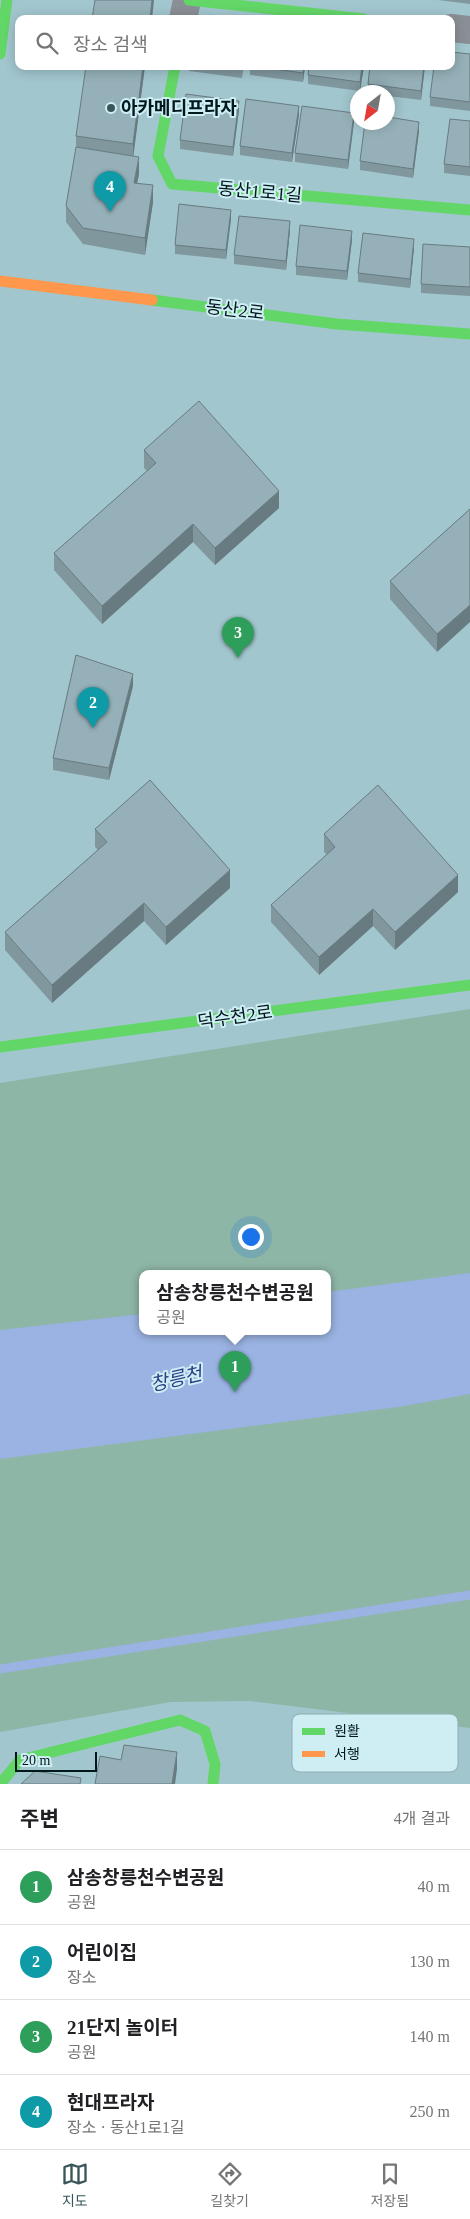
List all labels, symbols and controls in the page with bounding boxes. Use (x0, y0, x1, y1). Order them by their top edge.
search box (15, 15, 455, 70)
icon: search (33, 29, 61, 57)
text: 장소 검색 (73, 34, 148, 55)
north arrow (350, 85, 395, 130)
place label: 아카메디프라자 (121, 98, 237, 118)
marker: 아카메디프라자 (105, 102, 117, 114)
pin: 4 (94, 171, 126, 212)
street label: 동산1로1길 (217, 178, 303, 206)
street label: 동산2로 (205, 296, 265, 324)
pin: 3 (222, 617, 254, 658)
pin: 2 (77, 687, 109, 728)
street label: 덕수천2로 (196, 1002, 274, 1032)
your location (238, 1224, 264, 1250)
popup (139, 1270, 331, 1335)
text: 삼송창릉천수변공원 (156, 1282, 314, 1303)
text: 공원 (156, 1309, 186, 1326)
pin: 1 (219, 1351, 251, 1392)
water label: 창릉천 (148, 1363, 205, 1395)
legend (292, 1714, 458, 1772)
text: 원활 (334, 1724, 360, 1739)
text: 서행 (334, 1747, 360, 1762)
scale bar (15, 1749, 98, 1772)
text: 20 m (22, 1753, 50, 1768)
text: 주변 (20, 1807, 59, 1831)
text: 4개 결과 (394, 1810, 450, 1827)
text: 삼송창릉천수변공원 (67, 1867, 224, 1888)
text: 1 (32, 1878, 40, 1895)
text: 40 m (418, 1878, 450, 1895)
text: 공원 (67, 1894, 96, 1911)
text: 어린이집 (67, 1942, 137, 1963)
text: 2 (32, 1953, 40, 1970)
text: 130 m (410, 1953, 450, 1970)
text: 장소 (67, 1969, 96, 1986)
text: 21단지 놀이터 (67, 2017, 178, 2038)
text: 3 (32, 2028, 40, 2045)
text: 140 m (410, 2028, 450, 2045)
text: 공원 (67, 2044, 96, 2061)
text: 현대프라자 (67, 2092, 154, 2113)
text: 4 (32, 2103, 40, 2120)
text: 250 m (410, 2103, 450, 2120)
text: 장소 · 동산1로1길 (67, 2119, 185, 2136)
tab: 지도 (61, 2160, 89, 2210)
tab: 길찾기 (210, 2160, 249, 2210)
tab: 저장됨 (371, 2160, 409, 2210)

